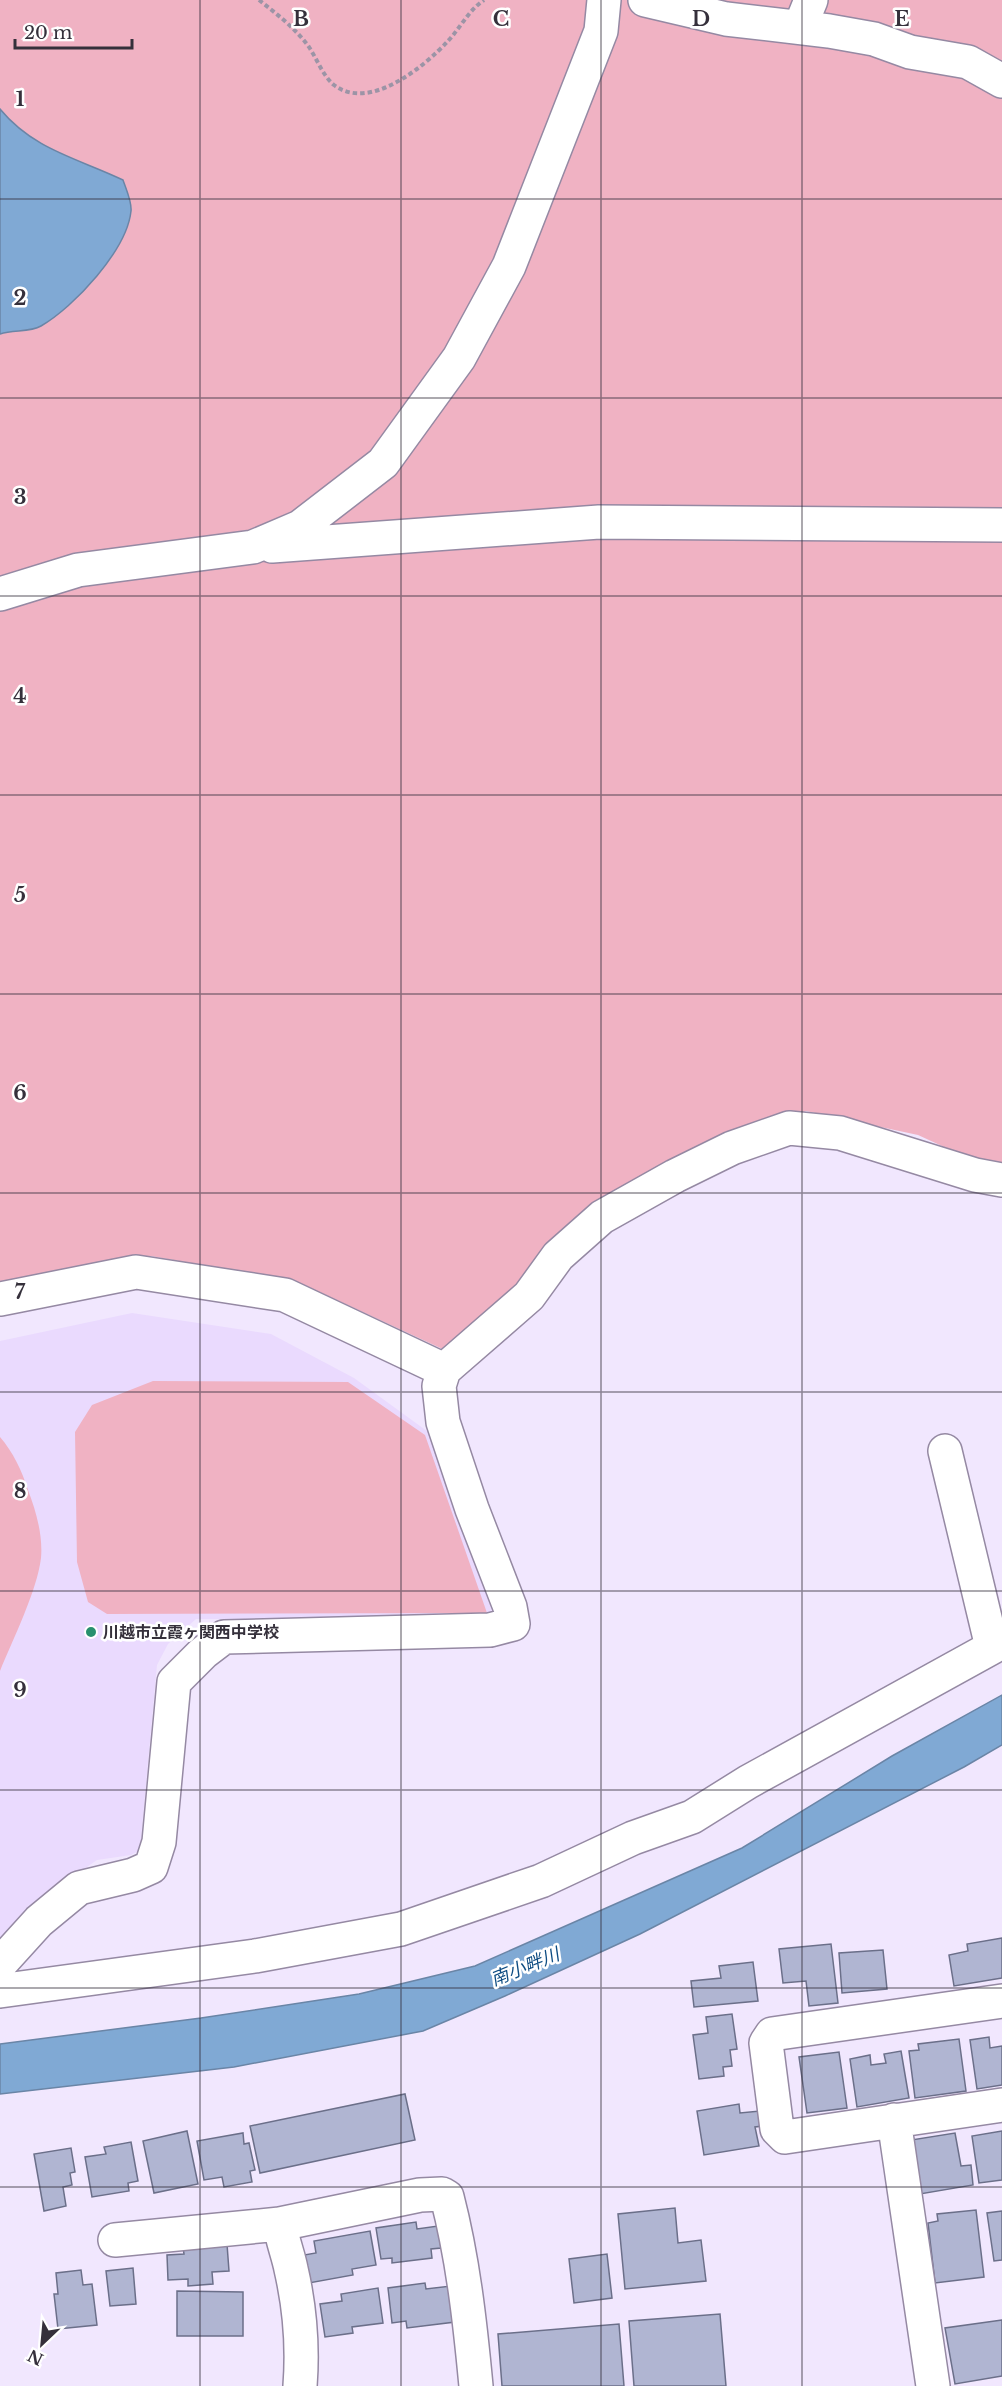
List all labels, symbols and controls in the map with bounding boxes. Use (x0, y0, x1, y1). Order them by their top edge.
text: B (293, 7, 309, 31)
text: C (493, 7, 509, 31)
text: D (692, 7, 710, 31)
text: E (894, 7, 910, 31)
scale bar (15, 12, 132, 50)
text: 20 m (24, 22, 72, 44)
text: 1 (16, 87, 25, 111)
text: 2 (13, 286, 27, 310)
text: 3 (14, 485, 26, 509)
text: 4 (13, 684, 27, 708)
text: 5 (14, 883, 26, 907)
text: 6 (13, 1081, 27, 1105)
text: 7 (15, 1280, 26, 1304)
text: 8 (14, 1479, 26, 1503)
place label: 川越市立霞ヶ関西中学校 (103, 1622, 279, 1642)
marker: 川越市立霞ヶ関西中学校 (84, 1625, 98, 1639)
text: 9 (13, 1678, 27, 1702)
water label: 南小畔川 (488, 1943, 564, 1991)
north arrow (12, 2314, 72, 2374)
text: N (24, 2345, 47, 2370)

